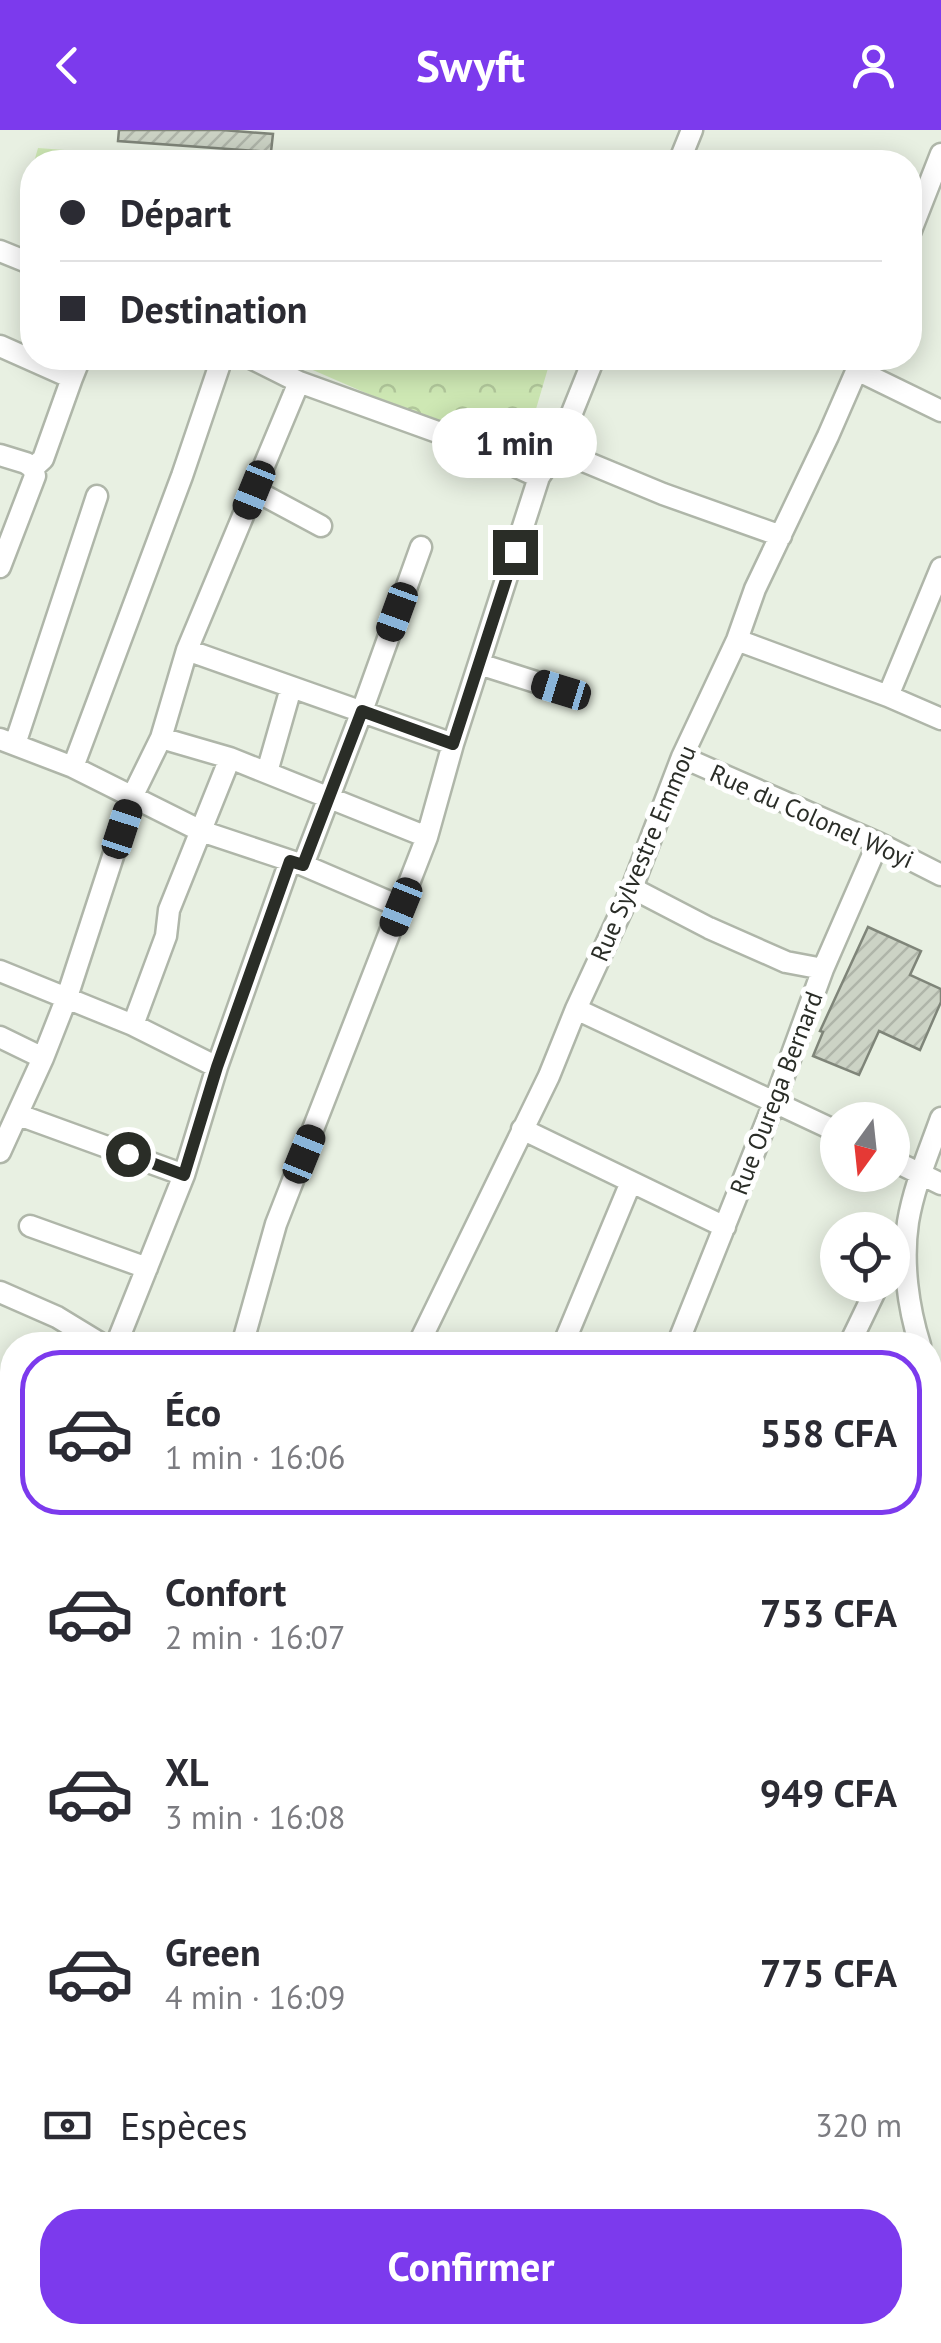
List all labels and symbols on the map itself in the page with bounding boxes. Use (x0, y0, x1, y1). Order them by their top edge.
callout: 1 min (432, 407, 598, 477)
car (229, 457, 279, 523)
route end (493, 530, 538, 575)
car (373, 579, 421, 645)
car (528, 667, 594, 713)
street label: Rue Sylvestre Emmou (583, 740, 703, 966)
street label: Rue du Colonel Woyi (705, 757, 919, 875)
car (98, 796, 146, 862)
car (376, 874, 426, 940)
street label: Rue Ourega Bernard (722, 987, 830, 1199)
north arrow (820, 1102, 910, 1192)
car (279, 1121, 329, 1187)
route start (106, 1132, 151, 1177)

